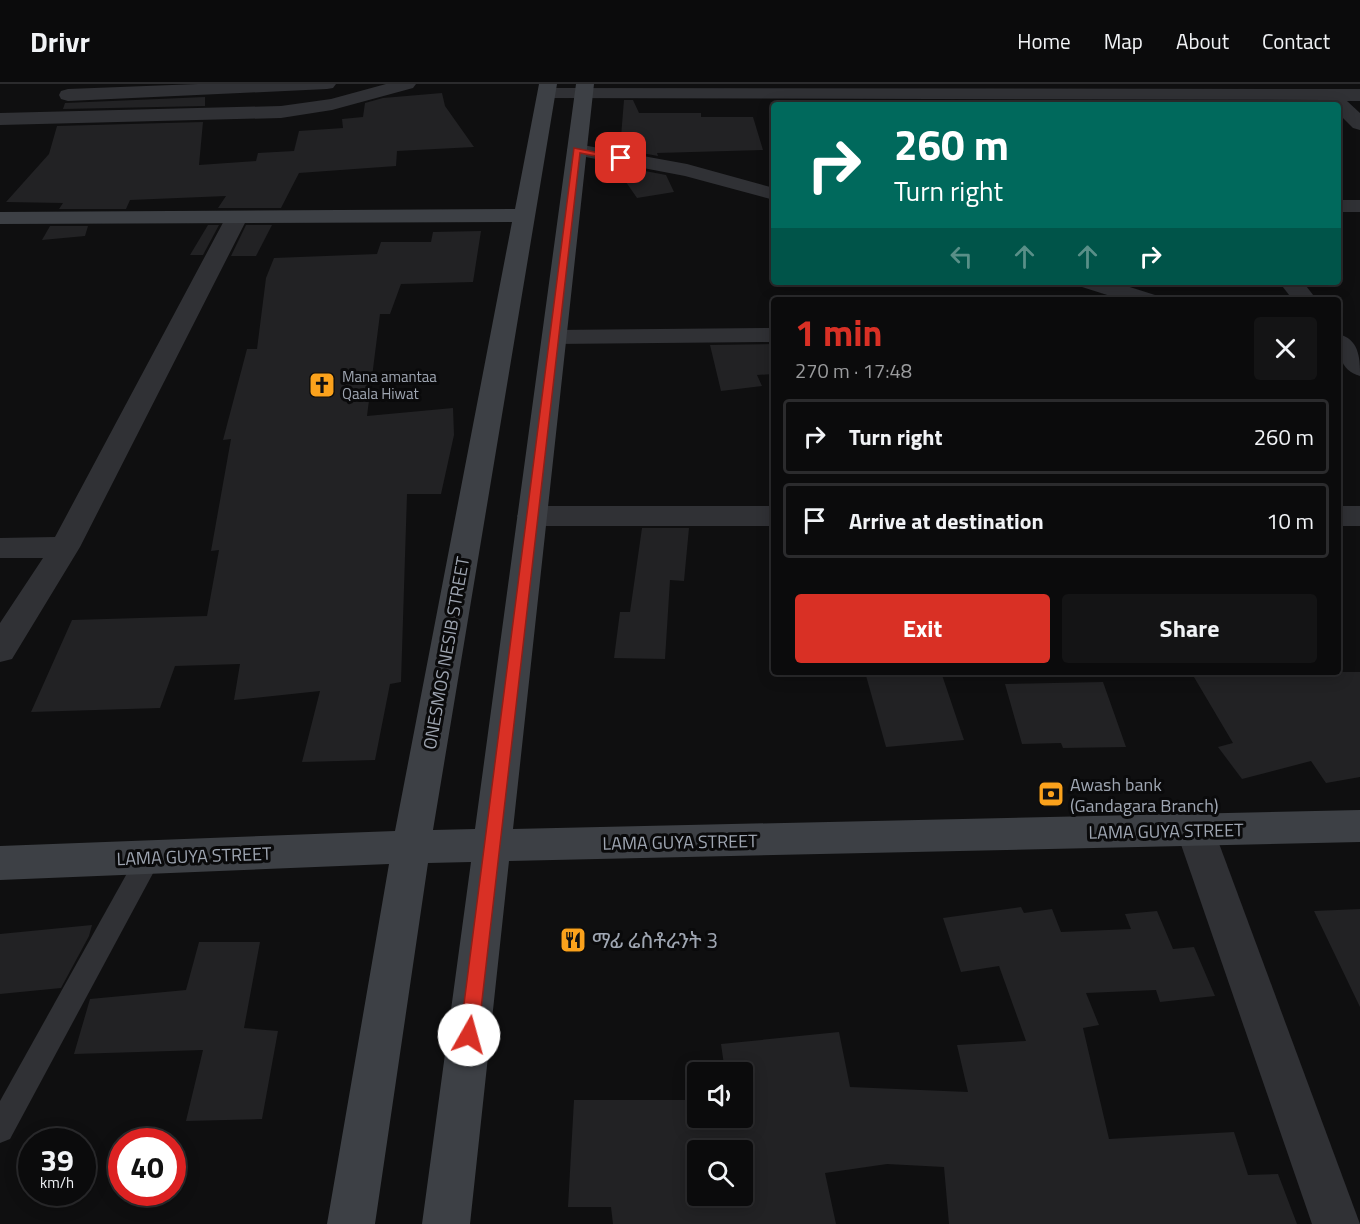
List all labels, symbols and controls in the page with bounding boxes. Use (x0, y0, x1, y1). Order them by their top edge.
text: Drivr (30, 20, 90, 63)
text: Home (1017, 25, 1071, 57)
text: Map (1104, 25, 1143, 57)
text: About (1176, 25, 1229, 57)
text: Contact (1262, 25, 1330, 57)
text: 260 m (894, 112, 1009, 176)
icon: right (795, 126, 873, 204)
pin (595, 132, 646, 183)
icon: arrive (604, 141, 637, 174)
text: Turn right (894, 170, 1003, 211)
icon: left (945, 240, 978, 273)
icon: ahead (1008, 240, 1041, 273)
icon: ahead (1071, 240, 1104, 273)
icon: right (1134, 240, 1167, 273)
text: 1 min (795, 305, 882, 360)
button: close (1254, 317, 1317, 380)
text: 270 m · 17:48 (795, 355, 912, 386)
place label: Mana amantaa Qaala Hiwat (342, 365, 437, 405)
church icon: Mana amantaa Qaala Hiwat (307, 370, 337, 400)
icon: right (798, 420, 831, 453)
text: Turn right (849, 420, 943, 454)
text: 260 m (1254, 420, 1314, 454)
icon: arrive (798, 504, 831, 537)
text: Arrive at destination (849, 504, 1044, 538)
text: 10 m (1266, 504, 1314, 538)
street label: ONESMOS NESIB STREET (416, 554, 476, 752)
button: Exit (795, 594, 1050, 663)
button: Share (1062, 594, 1317, 663)
place label: Awash bank (Gandagara Branch) (1070, 771, 1219, 819)
bank icon: Awash bank (Gandagara Branch) (1036, 779, 1066, 809)
street label: LAMA GUYA STREET (1088, 816, 1244, 846)
street label: LAMA GUYA STREET (602, 827, 758, 857)
street label: LAMA GUYA STREET (116, 840, 272, 872)
place label: ማፊ ሬስቶራንት 3 (592, 924, 718, 956)
restaurant icon: ማፊ ሬስቶራንት 3 (558, 925, 588, 955)
position arrow (437, 1003, 501, 1067)
map controls (687, 1062, 753, 1206)
button: sound (687, 1062, 753, 1128)
speed limit sign: 40 (108, 1128, 186, 1206)
text: 39 (40, 1137, 74, 1183)
button: search (687, 1140, 753, 1206)
text: km/h (40, 1171, 74, 1194)

